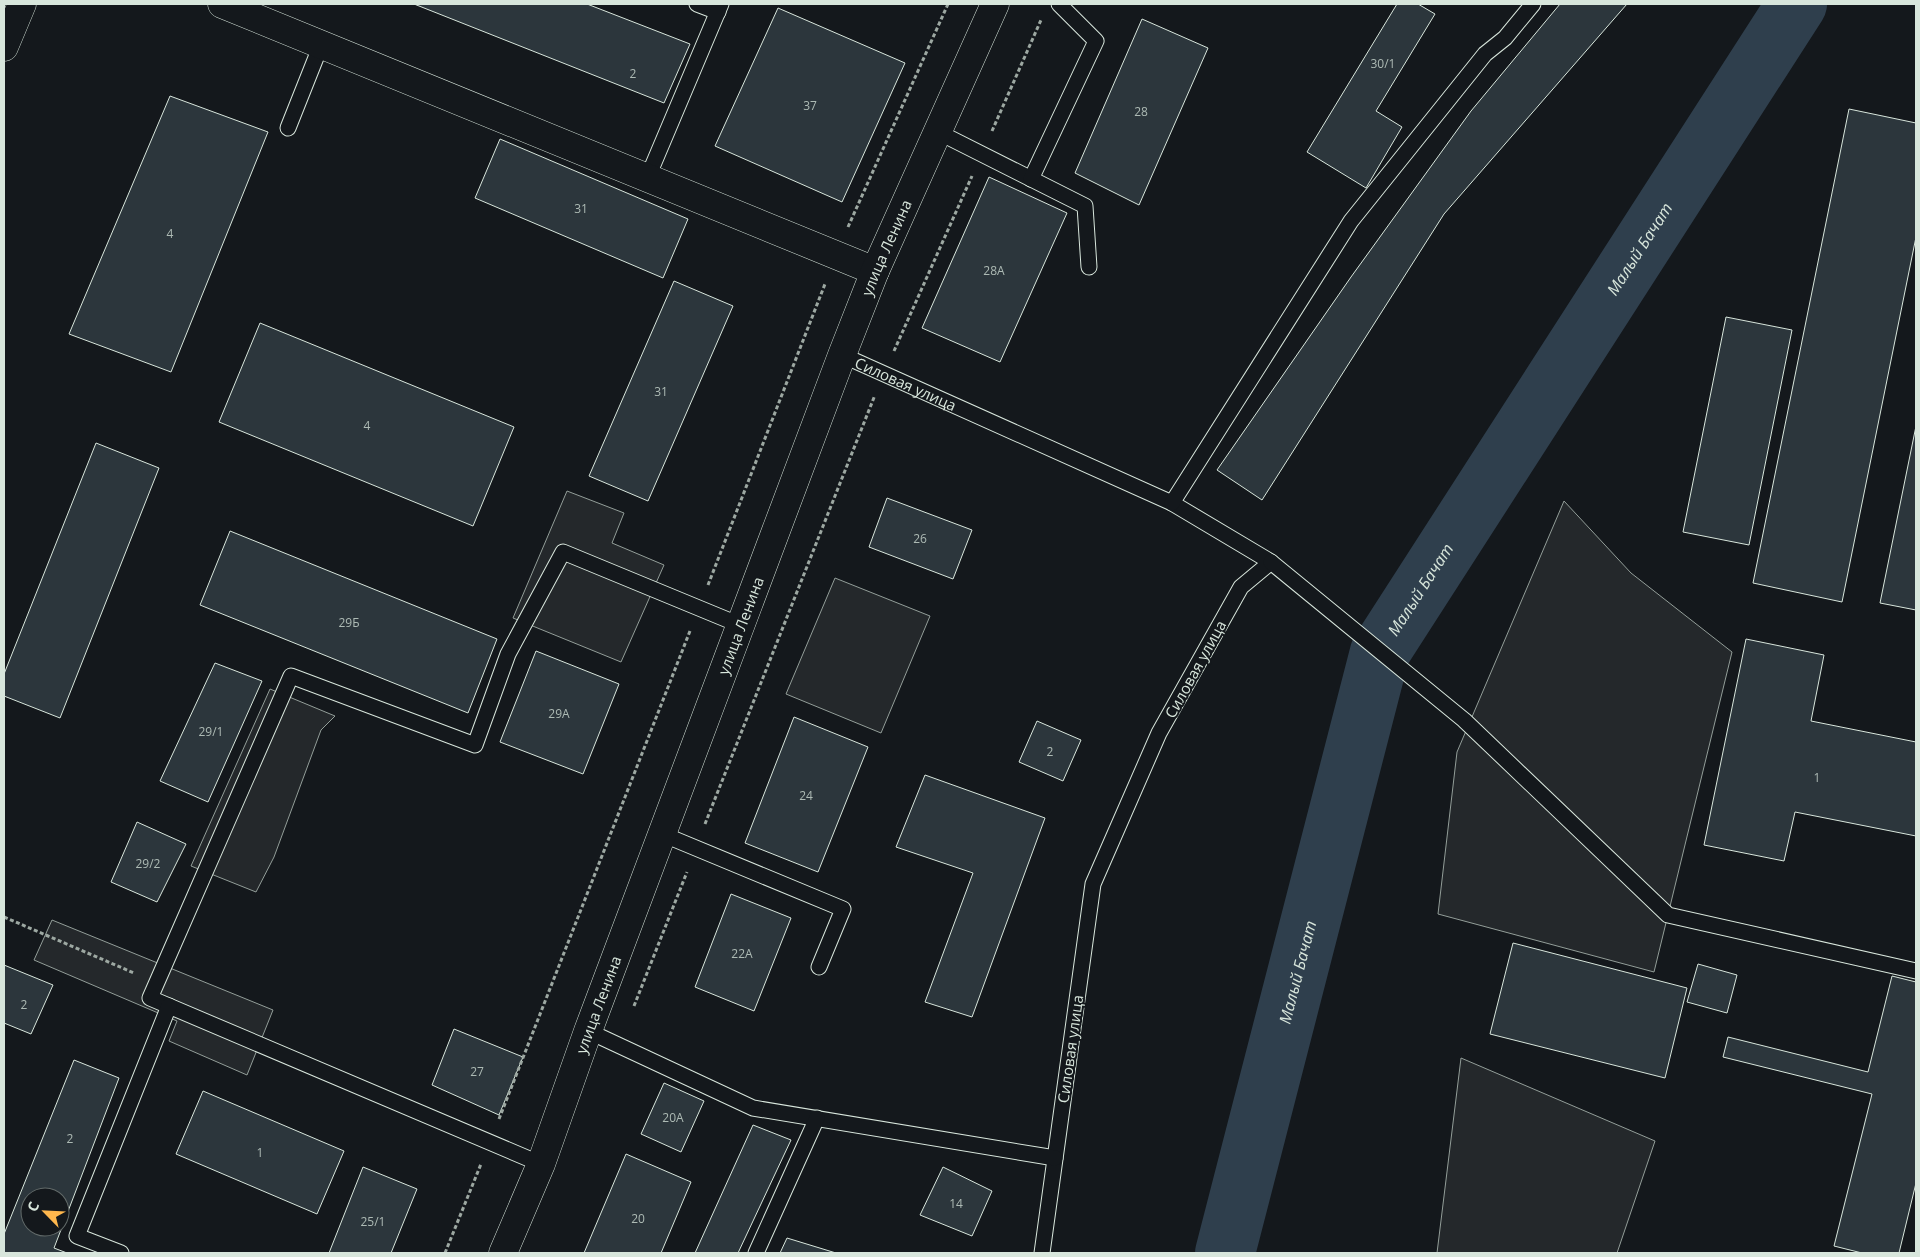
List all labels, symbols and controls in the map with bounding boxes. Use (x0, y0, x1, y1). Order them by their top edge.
house number: 30/1 (1371, 55, 1395, 72)
house number: 2 (630, 65, 637, 82)
house number: 37 (803, 97, 817, 114)
house number: 28 (1134, 103, 1148, 120)
street label: улица Ленина (856, 196, 916, 299)
water label: Малый Бачат (1601, 198, 1677, 299)
house number: 31 (574, 200, 588, 217)
house number: 4 (167, 225, 174, 242)
house number: 28А (983, 262, 1005, 279)
street label: Силовая улица (852, 352, 960, 415)
house number: 31 (654, 383, 668, 400)
house number: 4 (364, 417, 371, 434)
house number: 26 (913, 530, 927, 547)
water label: Малый Бачат (1382, 539, 1458, 640)
street label: улица Ленина (713, 574, 768, 677)
house number: 29Б (338, 614, 360, 631)
street label: Силовая улица (1160, 616, 1230, 722)
house number: 29А (548, 705, 570, 722)
house number: 29/1 (199, 723, 223, 740)
house number: 2 (1047, 743, 1054, 760)
house number: 1 (1814, 769, 1820, 786)
house number: 24 (799, 787, 813, 804)
house number: 29/2 (136, 855, 161, 872)
water label: Малый Бачат (1274, 918, 1321, 1026)
house number: 22А (731, 945, 753, 962)
street label: улица Ленина (571, 953, 625, 1056)
street label: Силовая улица (1053, 994, 1087, 1104)
house number: 2 (21, 996, 28, 1013)
house number: 27 (470, 1063, 484, 1080)
house number: 20А (662, 1109, 684, 1126)
house number: 2 (67, 1130, 74, 1147)
house number: 1 (257, 1144, 263, 1161)
north arrow (20, 1187, 70, 1237)
house number: 14 (949, 1195, 963, 1212)
text: С (22, 1198, 43, 1214)
house number: 20 (631, 1210, 645, 1227)
house number: 25/1 (361, 1213, 385, 1230)

